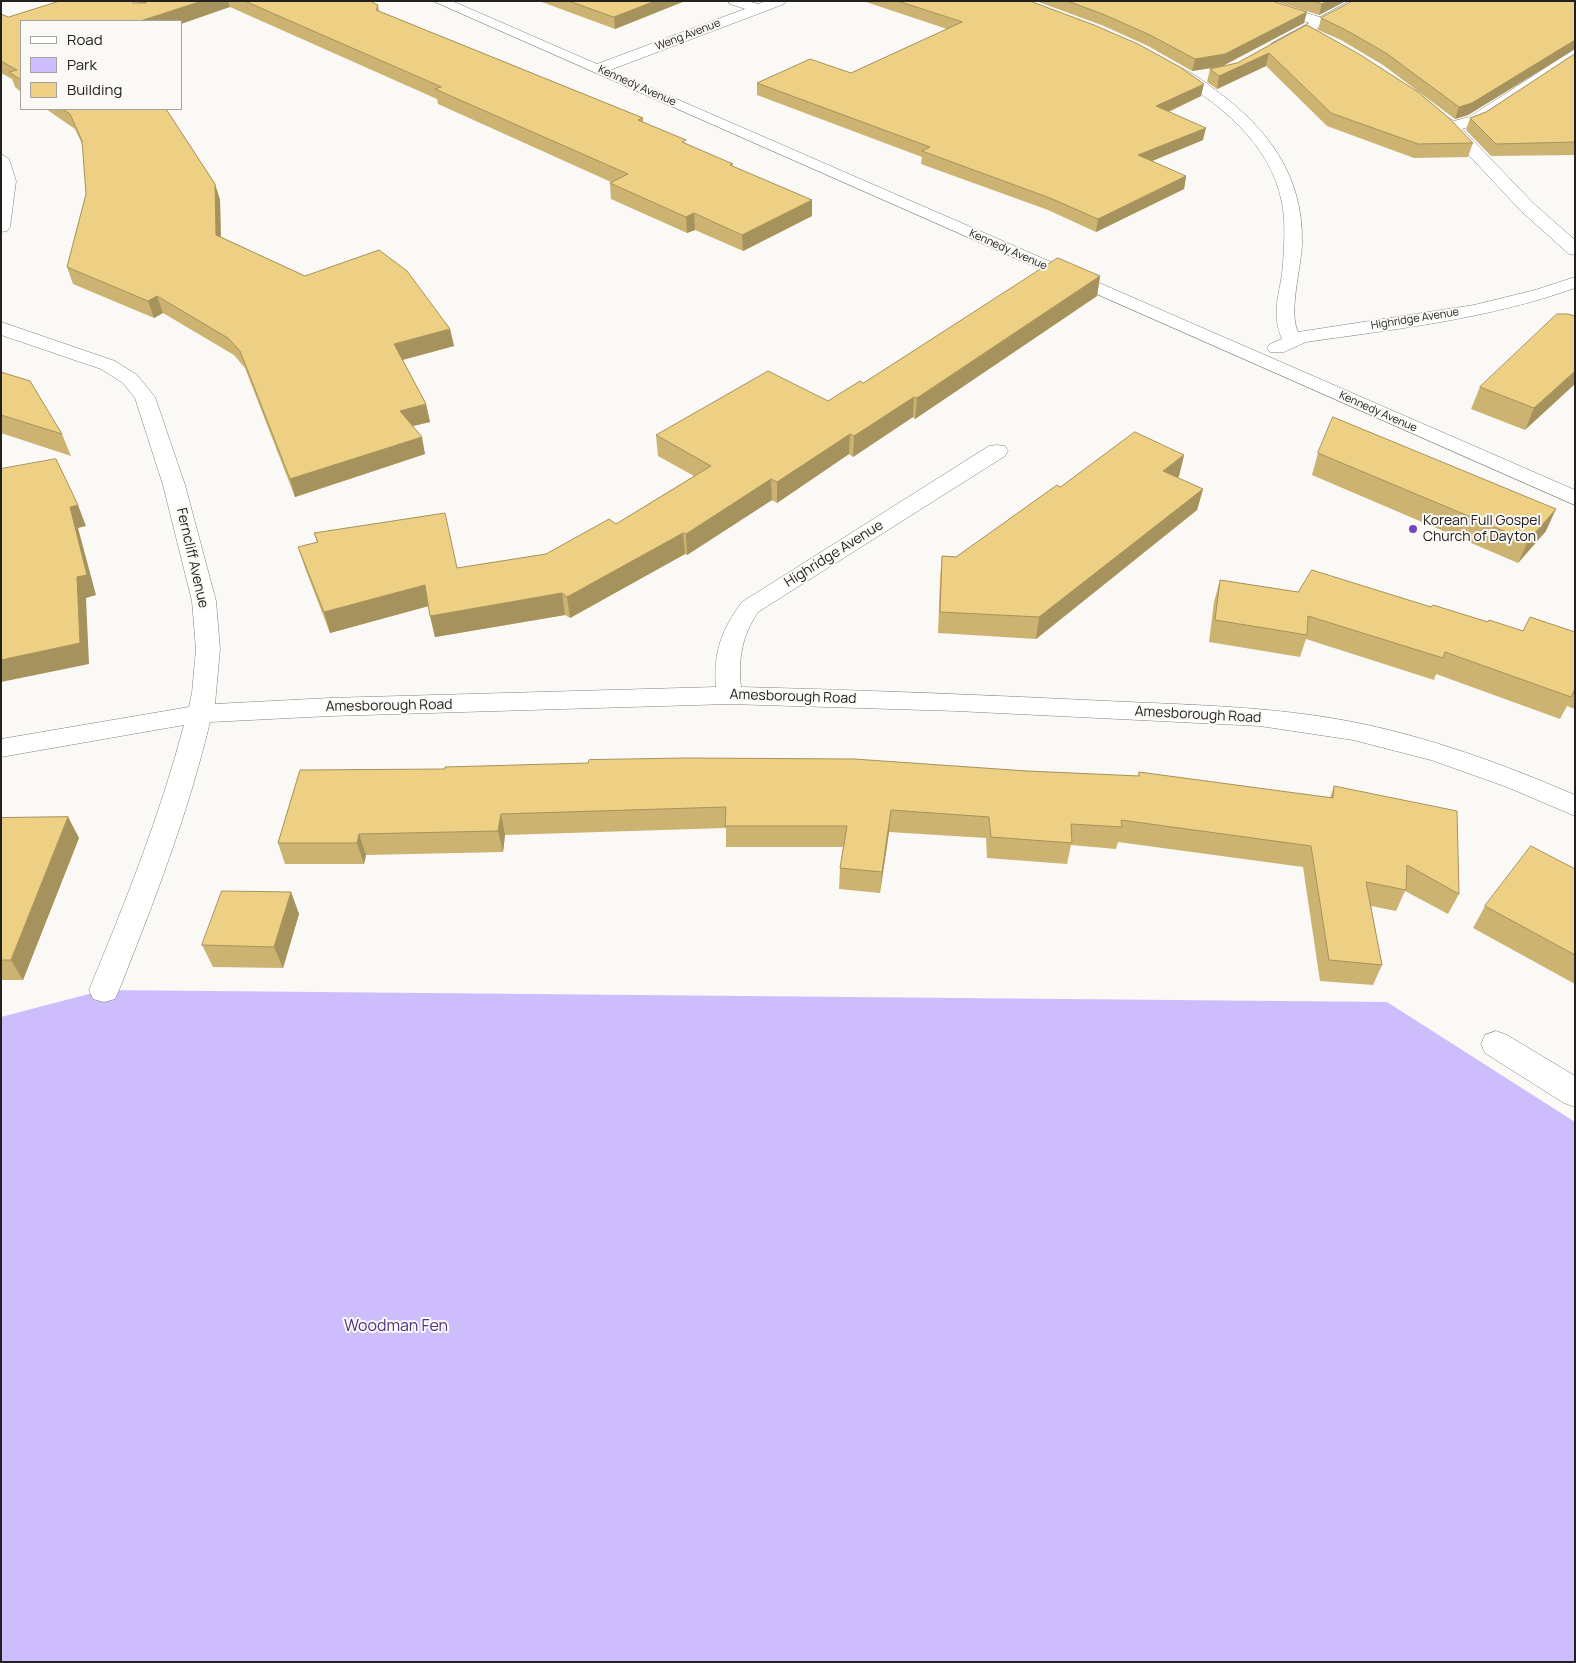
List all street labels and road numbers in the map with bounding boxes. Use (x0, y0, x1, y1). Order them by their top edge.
street label: Weng Avenue (654, 17, 722, 53)
street label: Kennedy Avenue (596, 63, 678, 109)
street label: Kennedy Avenue (967, 227, 1049, 273)
street label: Highridge Avenue (1370, 306, 1460, 332)
street label: Kennedy Avenue (1337, 389, 1419, 435)
street label: Ferncliff Avenue (172, 506, 212, 610)
street label: Highridge Avenue (782, 517, 886, 591)
street label: Amesborough Road (729, 686, 857, 708)
street label: Amesborough Road (325, 696, 453, 716)
street label: Amesborough Road (1134, 703, 1262, 727)

